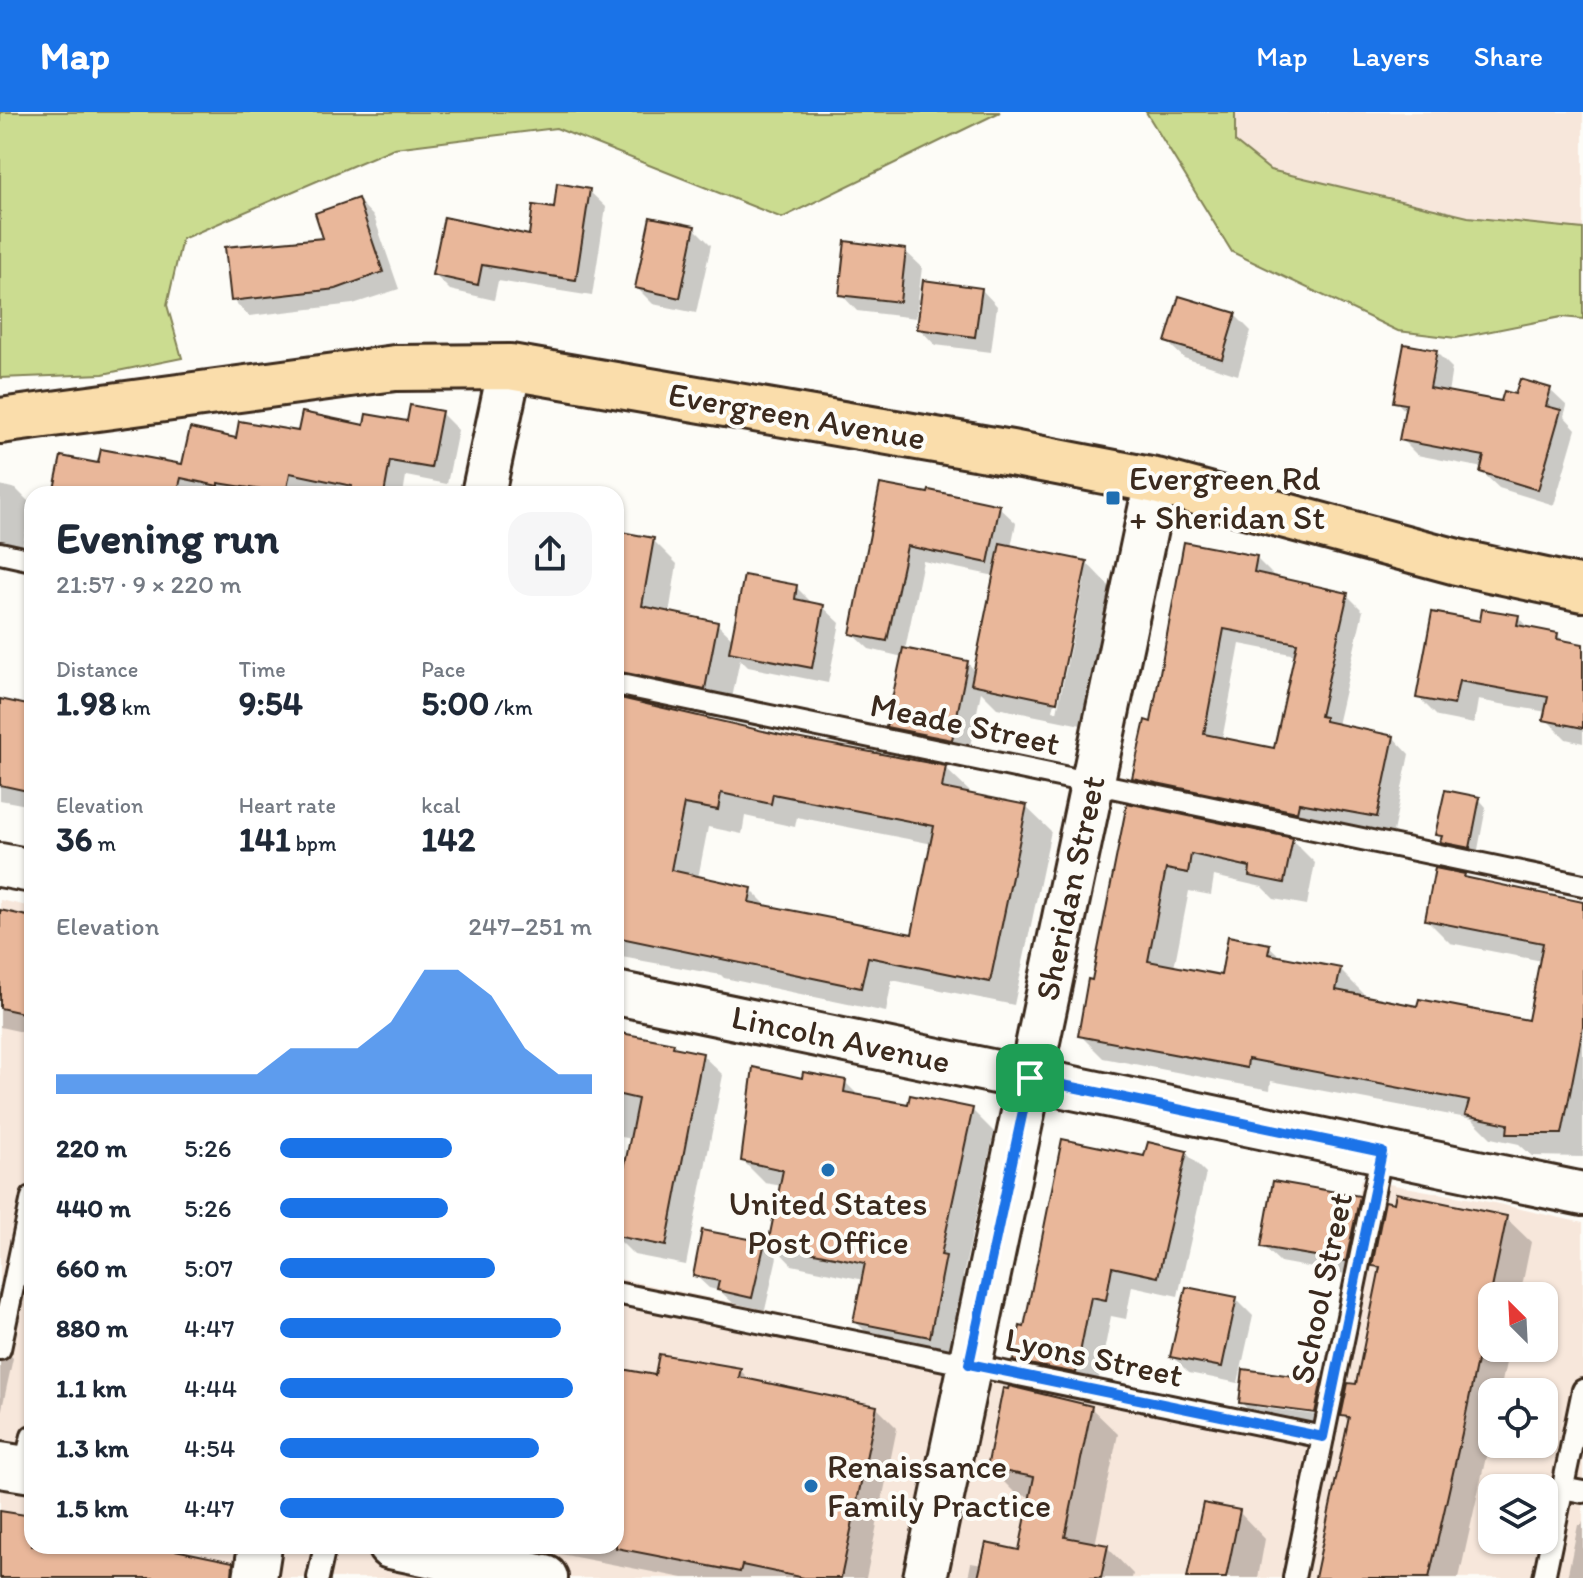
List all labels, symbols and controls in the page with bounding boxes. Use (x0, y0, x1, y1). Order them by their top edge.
text: Map (40, 33, 110, 79)
text: Map (1256, 39, 1308, 73)
text: Layers (1352, 39, 1430, 73)
text: Share (1474, 39, 1543, 73)
street label: Evergreen Avenue (665, 373, 929, 459)
place label: Evergreen Rd + Sheridan St (1129, 458, 1325, 538)
marker: Evergreen Rd + Sheridan St (1104, 489, 1122, 507)
text: Evening run (56, 511, 279, 564)
button: share (508, 512, 592, 596)
text: 21:57 · 9 × 220 m (56, 568, 242, 600)
text: Distance (56, 656, 138, 683)
text: Time (239, 656, 286, 683)
text: Pace (421, 656, 465, 683)
text: 1.98 (56, 683, 117, 724)
text: 9:54 (239, 683, 303, 724)
text: 5:00 (421, 683, 489, 724)
street label: Meade Street (866, 684, 1064, 764)
text: km (117, 694, 151, 721)
text: /km (489, 694, 533, 721)
street label: Sheridan Street (1026, 772, 1114, 1004)
text: Elevation (56, 792, 143, 819)
text: Heart rate (239, 792, 336, 819)
text: kcal (421, 792, 460, 819)
text: 36 (56, 819, 93, 860)
text: 141 (239, 819, 291, 860)
text: 142 (421, 819, 475, 860)
text: m (93, 830, 116, 857)
text: bpm (291, 830, 336, 857)
text: Elevation (56, 910, 159, 942)
text: 247–251 m (468, 910, 592, 942)
street label: Lincoln Avenue (728, 996, 954, 1082)
pin (996, 1044, 1064, 1112)
icon: arrive (1008, 1056, 1052, 1100)
text: 220 m (56, 1132, 127, 1164)
text: 5:26 (184, 1132, 231, 1164)
marker: United States Post Office (819, 1161, 837, 1179)
place label: United States Post Office (728, 1183, 928, 1263)
street label: School Street (1281, 1189, 1361, 1387)
text: 440 m (56, 1192, 131, 1224)
text: 5:26 (184, 1192, 231, 1224)
text: 660 m (56, 1252, 127, 1284)
text: 5:07 (184, 1252, 233, 1284)
north arrow (1478, 1282, 1558, 1362)
map controls (1478, 1282, 1558, 1554)
text: 880 m (56, 1312, 128, 1344)
text: 4:47 (184, 1312, 235, 1344)
street label: Lyons Street (1001, 1318, 1187, 1396)
text: 1.1 km (56, 1372, 127, 1404)
text: 4:44 (184, 1372, 237, 1404)
button: locate (1478, 1378, 1558, 1458)
text: 1.3 km (56, 1432, 129, 1464)
text: 4:54 (184, 1432, 235, 1464)
place label: Renaissance Family Practice (827, 1446, 1051, 1526)
button: layers (1478, 1474, 1558, 1554)
marker: Renaissance Family Practice (802, 1477, 820, 1495)
text: 1.5 km (56, 1492, 128, 1524)
text: 4:47 (184, 1492, 235, 1524)

